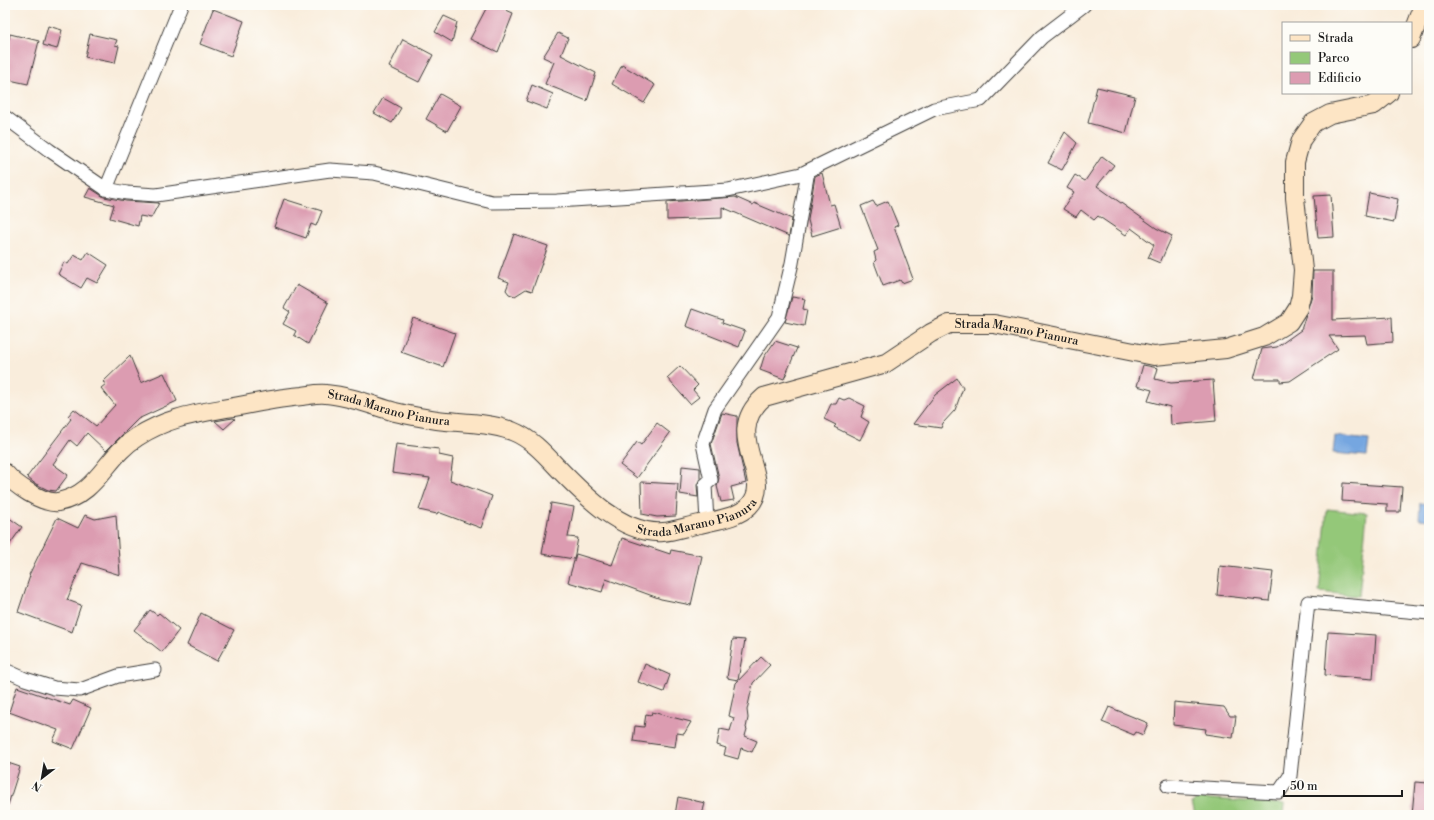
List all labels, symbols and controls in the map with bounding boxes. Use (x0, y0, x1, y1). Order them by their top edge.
legend (1282, 22, 1412, 94)
text: Strada (1318, 31, 1354, 46)
text: Parco (1318, 51, 1350, 66)
text: Edificio (1318, 71, 1361, 86)
street label: Strada Marano Pianura (955, 316, 1081, 348)
street label: Strada Marano Pianura (327, 387, 451, 429)
street label: Strada Marano Pianura (634, 495, 761, 540)
north arrow (22, 758, 62, 798)
scale bar (1284, 772, 1402, 798)
text: N (30, 777, 45, 794)
text: 50 m (1290, 779, 1318, 794)

